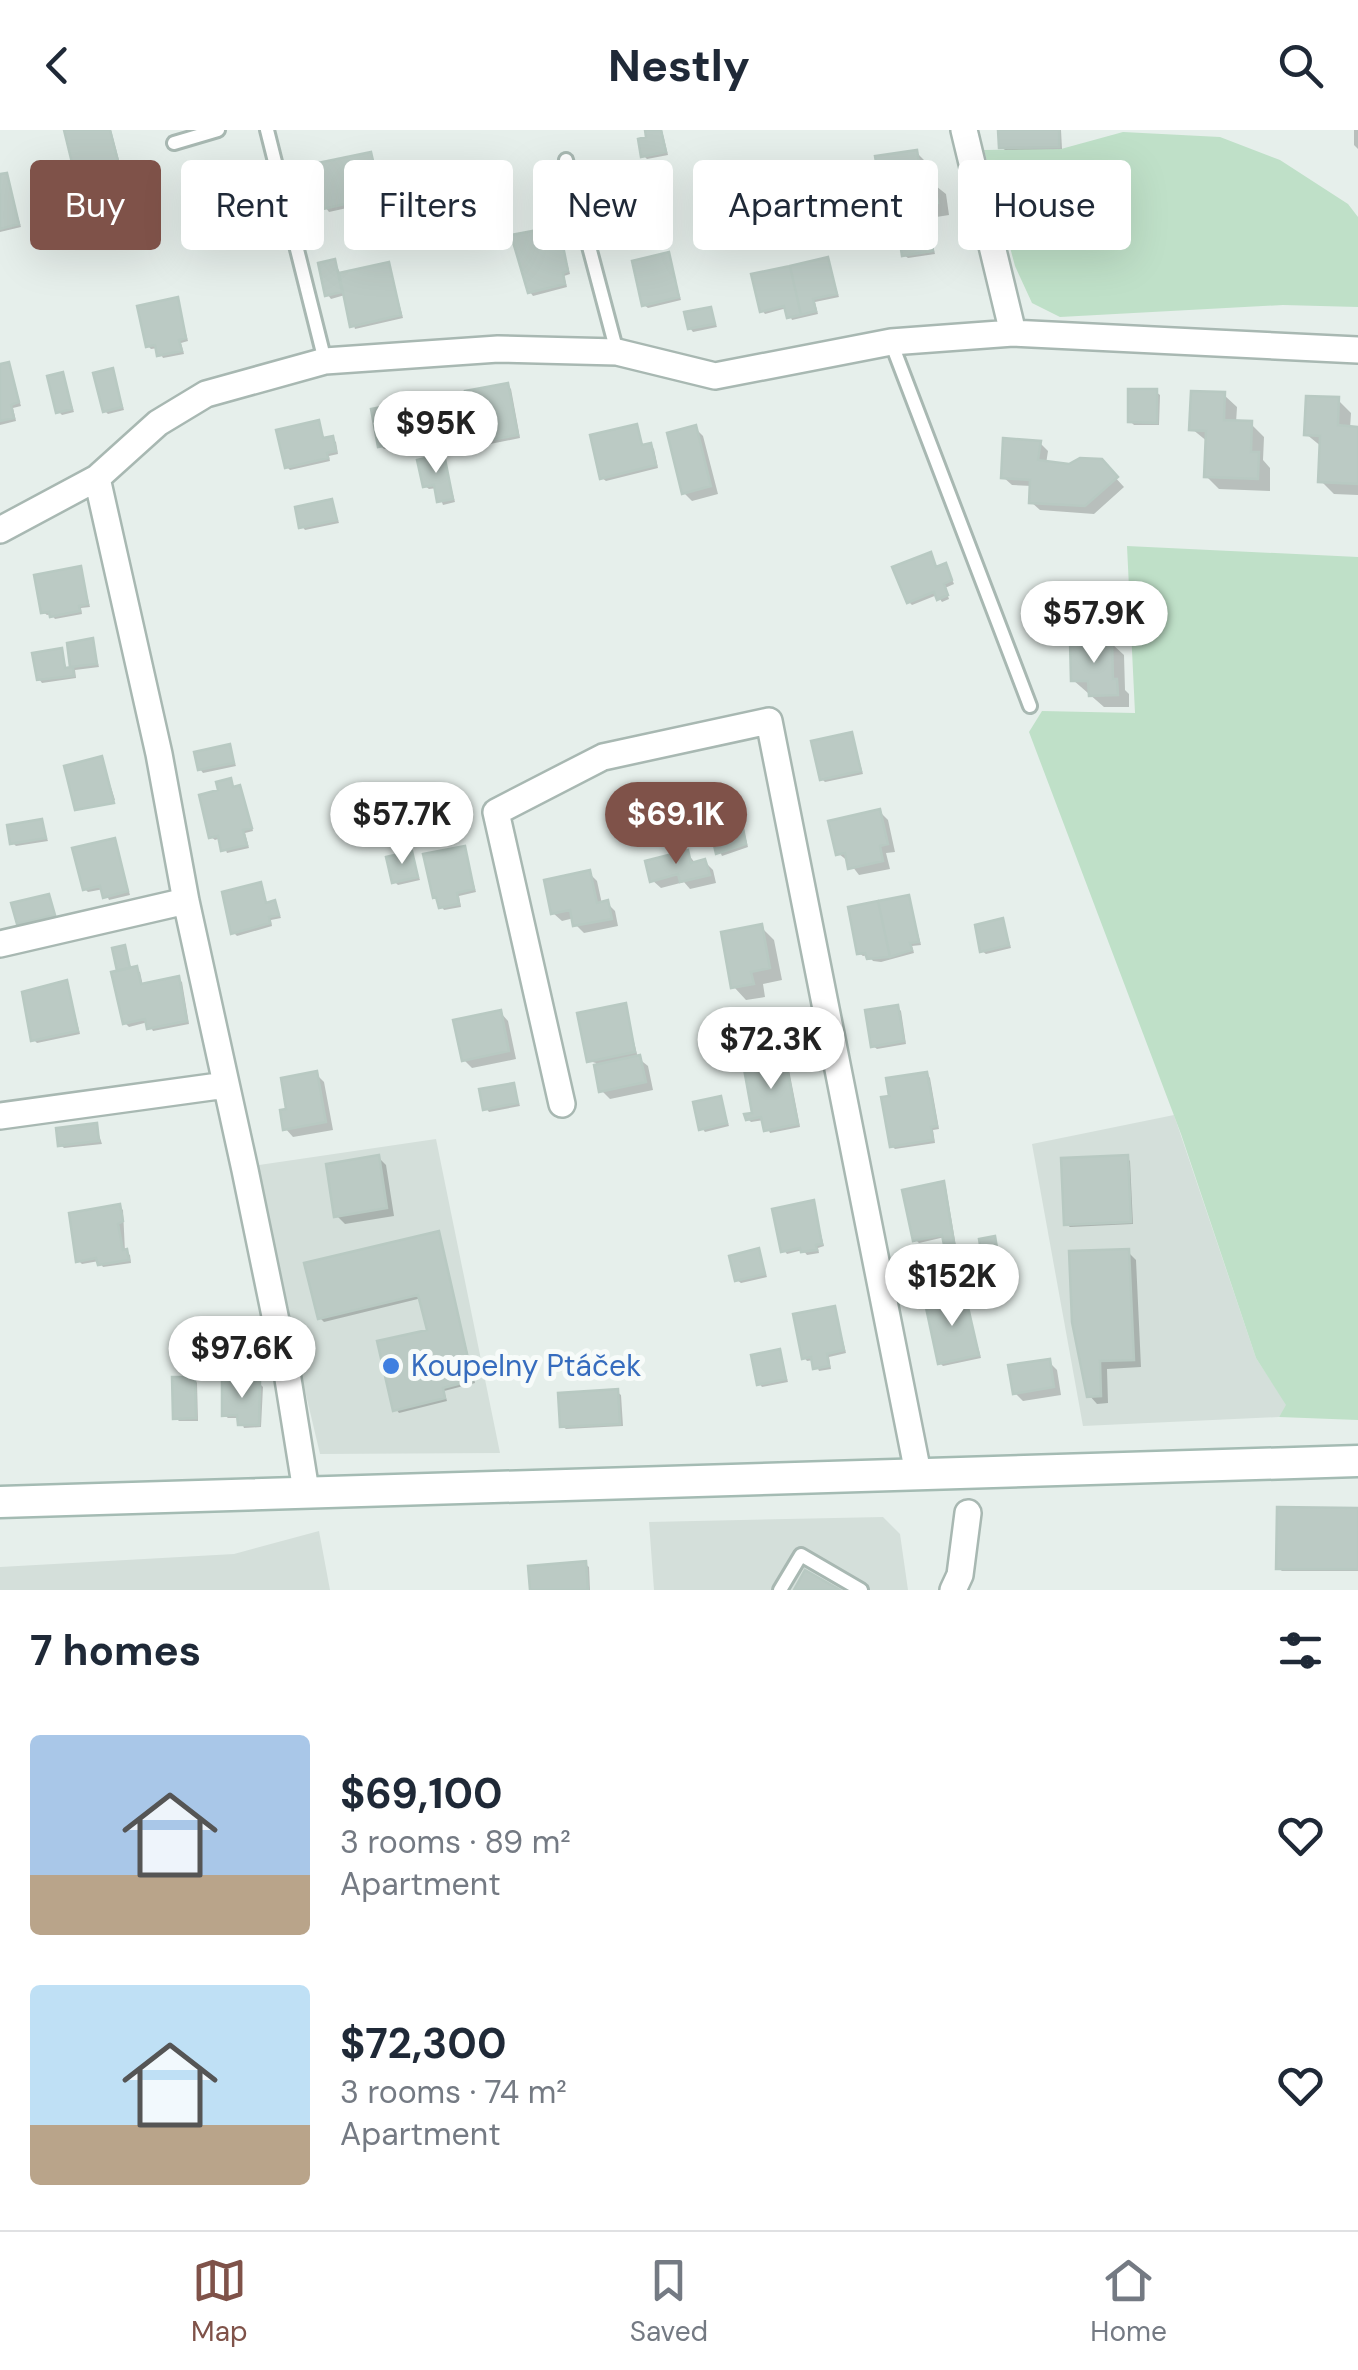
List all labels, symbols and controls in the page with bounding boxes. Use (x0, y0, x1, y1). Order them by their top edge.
text: Nestly (608, 36, 750, 95)
icon: back (30, 38, 85, 93)
icon: search (1273, 38, 1328, 93)
chip: Buy (30, 160, 161, 250)
chip: Rent (181, 160, 324, 250)
chip: Filters (344, 160, 513, 250)
chip: New (533, 160, 673, 250)
chip: Apartment (693, 160, 938, 250)
chip: House (958, 160, 1131, 250)
pin: $95K (377, 391, 495, 476)
text: $95K (396, 402, 476, 444)
pin: $57.9K (1013, 581, 1175, 666)
text: $57.9K (1043, 592, 1145, 634)
pin: $57.7K (321, 782, 483, 867)
pin: $69.1K (595, 782, 757, 867)
text: $57.7K (352, 793, 452, 835)
text: $69.1K (627, 793, 725, 835)
pin: $72.3K (690, 1007, 852, 1092)
text: $72.3K (720, 1018, 822, 1060)
pin: $152K (882, 1244, 1022, 1329)
text: $152K (907, 1255, 997, 1297)
pin: $97.6K (161, 1316, 323, 1401)
text: $97.6K (191, 1327, 293, 1369)
place label: Koupelny Ptáček (411, 1346, 641, 1385)
marker: Koupelny Ptáček (380, 1355, 402, 1377)
text: 7 homes (30, 1623, 201, 1678)
icon: filters (1273, 1623, 1328, 1678)
text: $69,100 (340, 1766, 503, 1821)
icon: home (110, 1775, 230, 1895)
icon: heart (1273, 1808, 1328, 1863)
text: 3 rooms · 89 m² (340, 1821, 571, 1863)
text: Apartment (340, 1863, 501, 1905)
text: $72,300 (340, 2016, 507, 2071)
icon: home (110, 2025, 230, 2145)
icon: heart (1273, 2058, 1328, 2113)
text: 3 rooms · 74 m² (340, 2071, 567, 2113)
text: Apartment (340, 2113, 501, 2155)
tab: Map (191, 2253, 247, 2350)
tab: Saved (630, 2253, 708, 2350)
tab: Home (1090, 2253, 1167, 2350)

